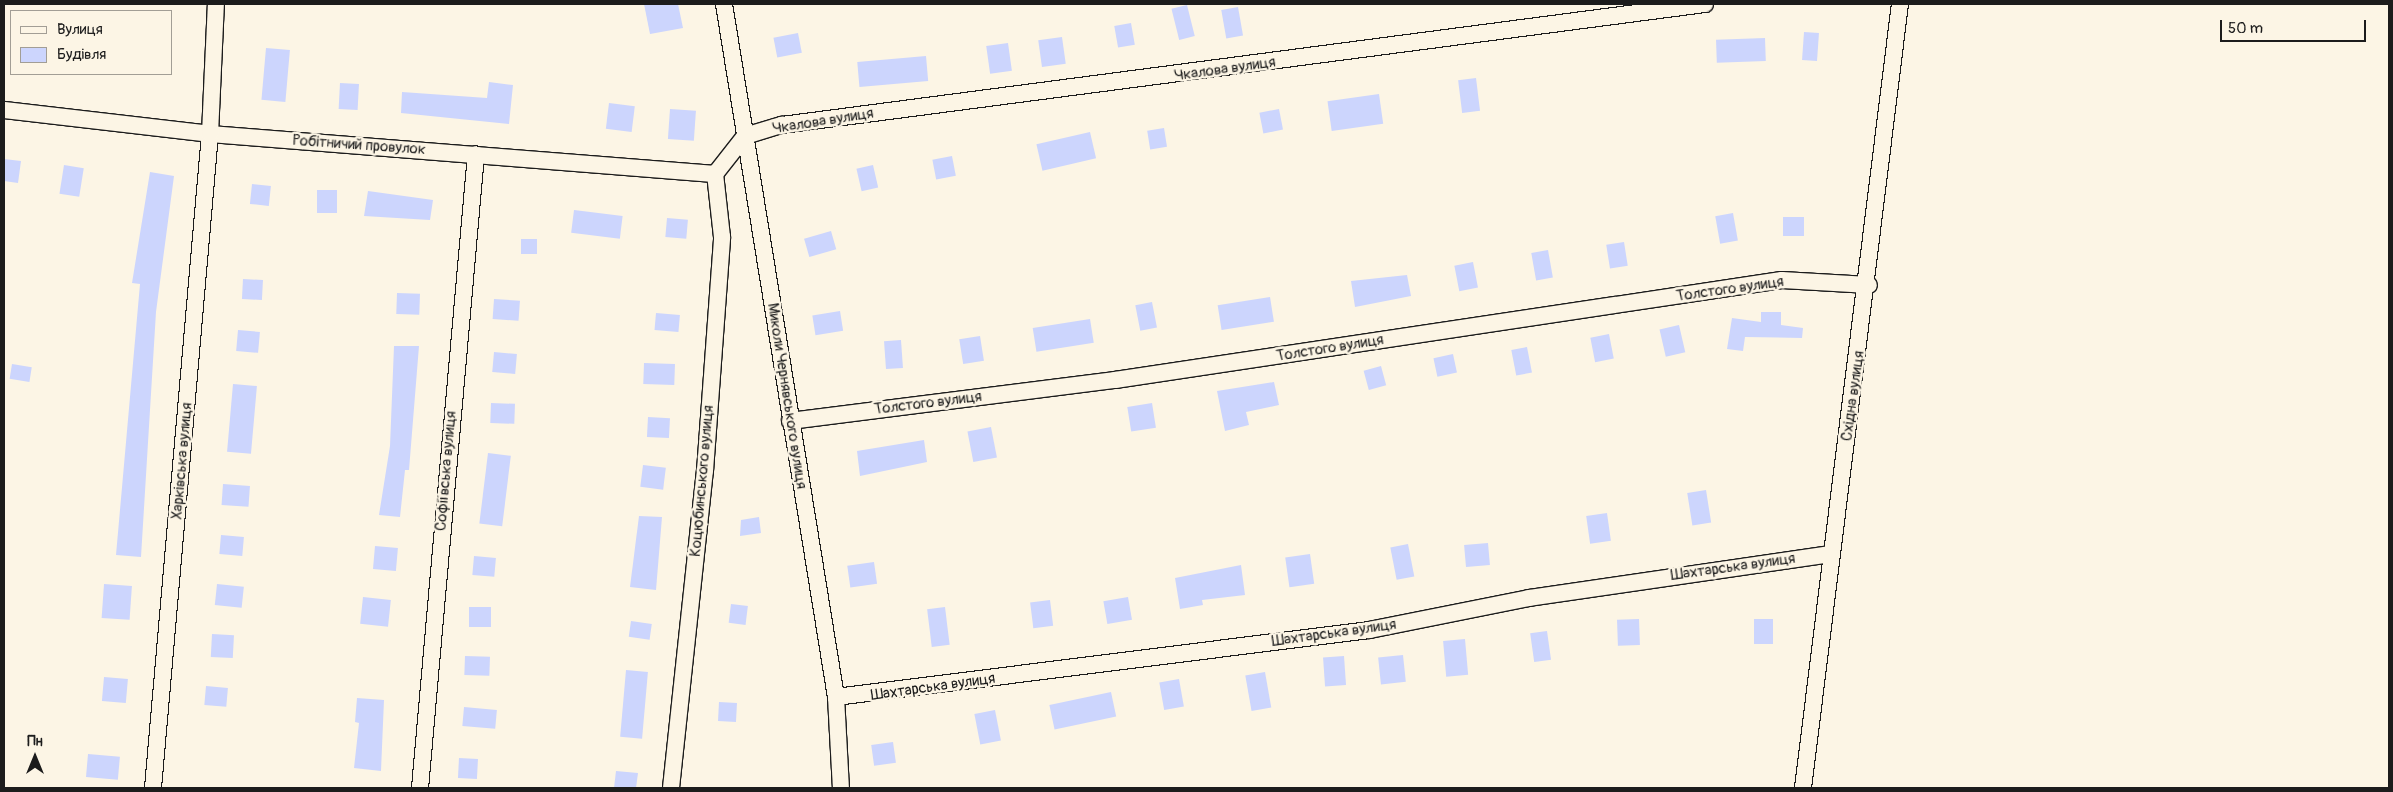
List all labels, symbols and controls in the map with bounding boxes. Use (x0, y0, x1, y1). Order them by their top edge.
legend (10, 10, 172, 75)
scale bar (2223, 10, 2369, 42)
text: 50 m (2228, 19, 2263, 38)
text: Вулиця (57, 20, 103, 39)
text: Будівля (57, 45, 106, 64)
street label: Чкалова вулиця (1173, 53, 1277, 85)
street label: Чкалова вулиця (771, 104, 875, 138)
street label: Робітничий провулок (292, 131, 426, 159)
street label: Толстого вулиця (1675, 273, 1785, 305)
street label: Миколи Чернявського вулиця (763, 302, 811, 490)
street label: Толстого вулиця (1275, 331, 1385, 365)
street label: Східна вулиця (1838, 350, 1868, 442)
street label: Толстого вулиця (873, 387, 983, 419)
street label: Харківська вулиця (168, 402, 196, 520)
street label: Коцюбинського вулиця (686, 404, 718, 558)
street label: Софіївська вулиця (432, 410, 460, 532)
street label: Шахтарська вулиця (1670, 549, 1796, 585)
street label: Шахтарська вулиця (1271, 615, 1397, 651)
street label: Шахтарська вулиця (870, 669, 996, 705)
north arrow (10, 732, 60, 782)
text: Пн (27, 733, 43, 750)

